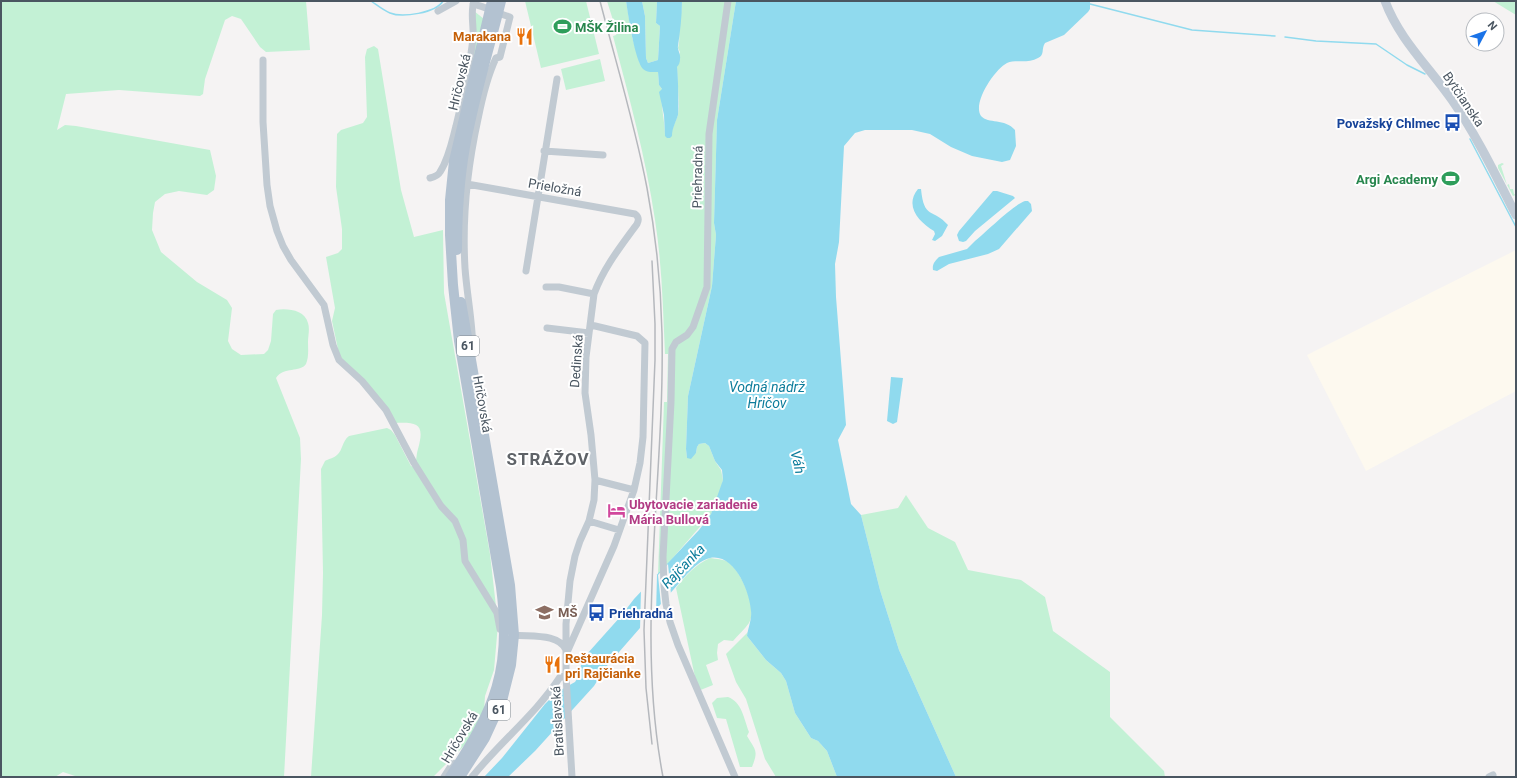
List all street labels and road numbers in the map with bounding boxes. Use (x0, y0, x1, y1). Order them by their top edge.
street label: Hričovská (445, 52, 474, 112)
street label: Bytčianska (1440, 69, 1487, 130)
street label: Priehradná (689, 146, 706, 208)
street label: Prieložná (527, 175, 583, 200)
street label: Dedinská (567, 334, 586, 388)
road number: 61 (457, 336, 479, 356)
street label: Hričovská (470, 374, 495, 434)
street label: Bratislavská (548, 686, 567, 756)
road number: 61 (488, 700, 510, 720)
street label: Hričovská (438, 709, 481, 766)

